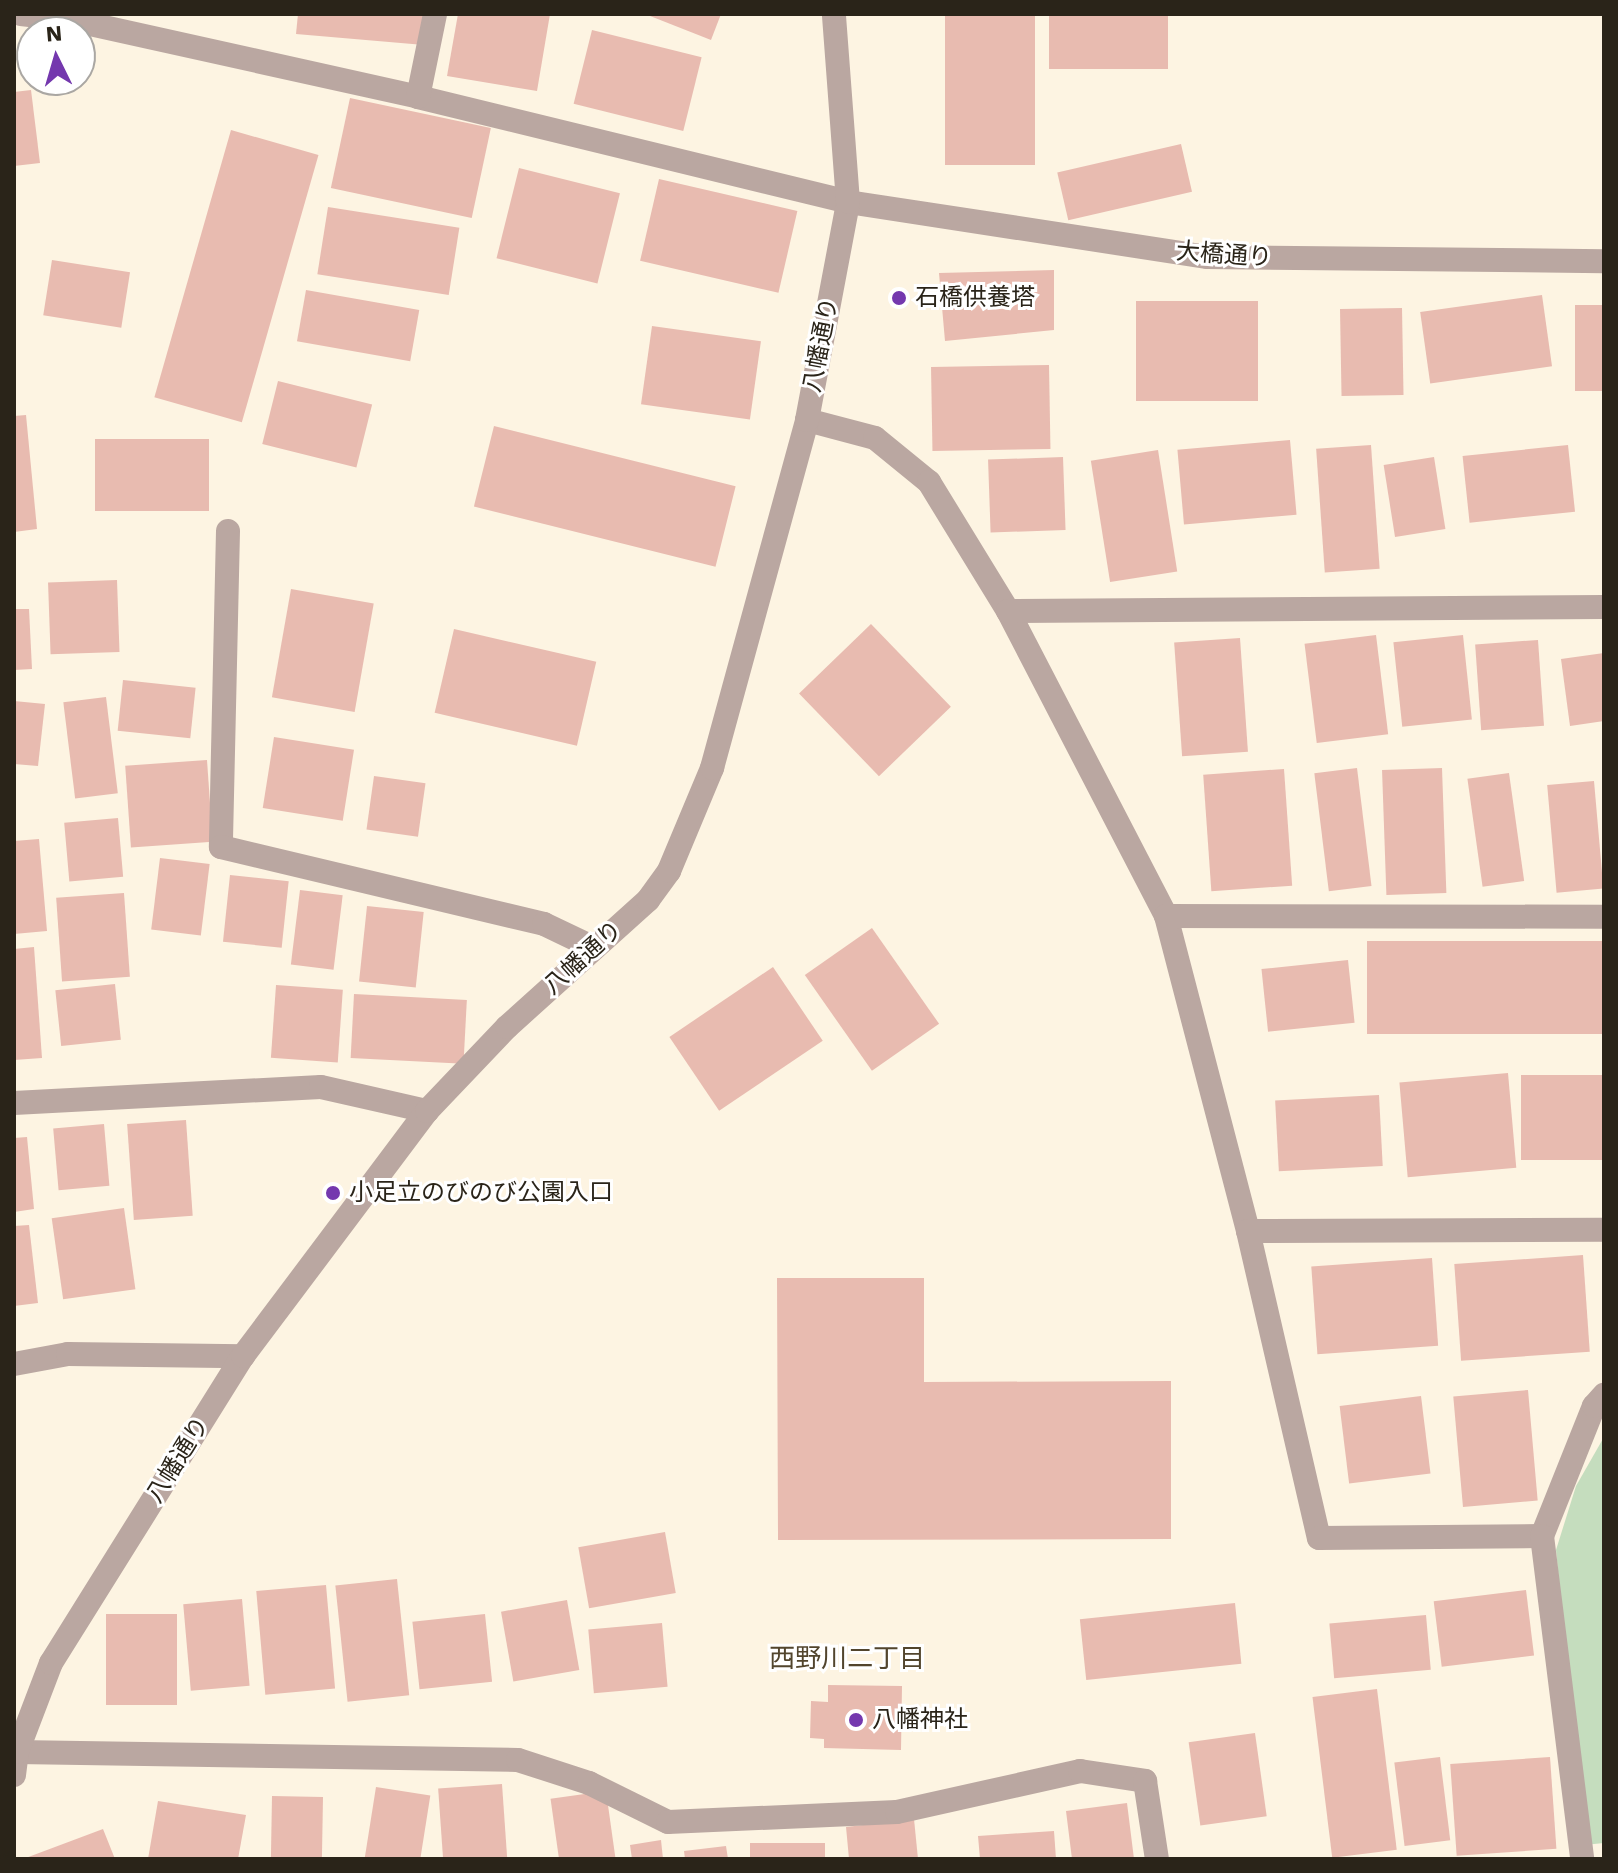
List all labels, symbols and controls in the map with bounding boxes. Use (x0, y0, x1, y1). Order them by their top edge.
north arrow (16, 16, 96, 96)
text: N (45, 20, 63, 47)
street label: 大橋通り (1175, 237, 1273, 273)
place label: 石橋供養塔 (915, 284, 1035, 312)
marker: 石橋供養塔 (890, 289, 908, 307)
street label: 八幡通り (798, 295, 844, 395)
street label: 八幡通り (538, 915, 628, 1001)
place label: 小足立のびのび公園入口 (349, 1179, 613, 1207)
marker: 小足立のびのび公園入口 (324, 1184, 342, 1202)
street label: 八幡通り (140, 1412, 216, 1508)
district label: 西野川二丁目 (769, 1643, 925, 1675)
place label: 八幡神社 (872, 1706, 968, 1734)
marker: 八幡神社 (847, 1711, 865, 1729)

